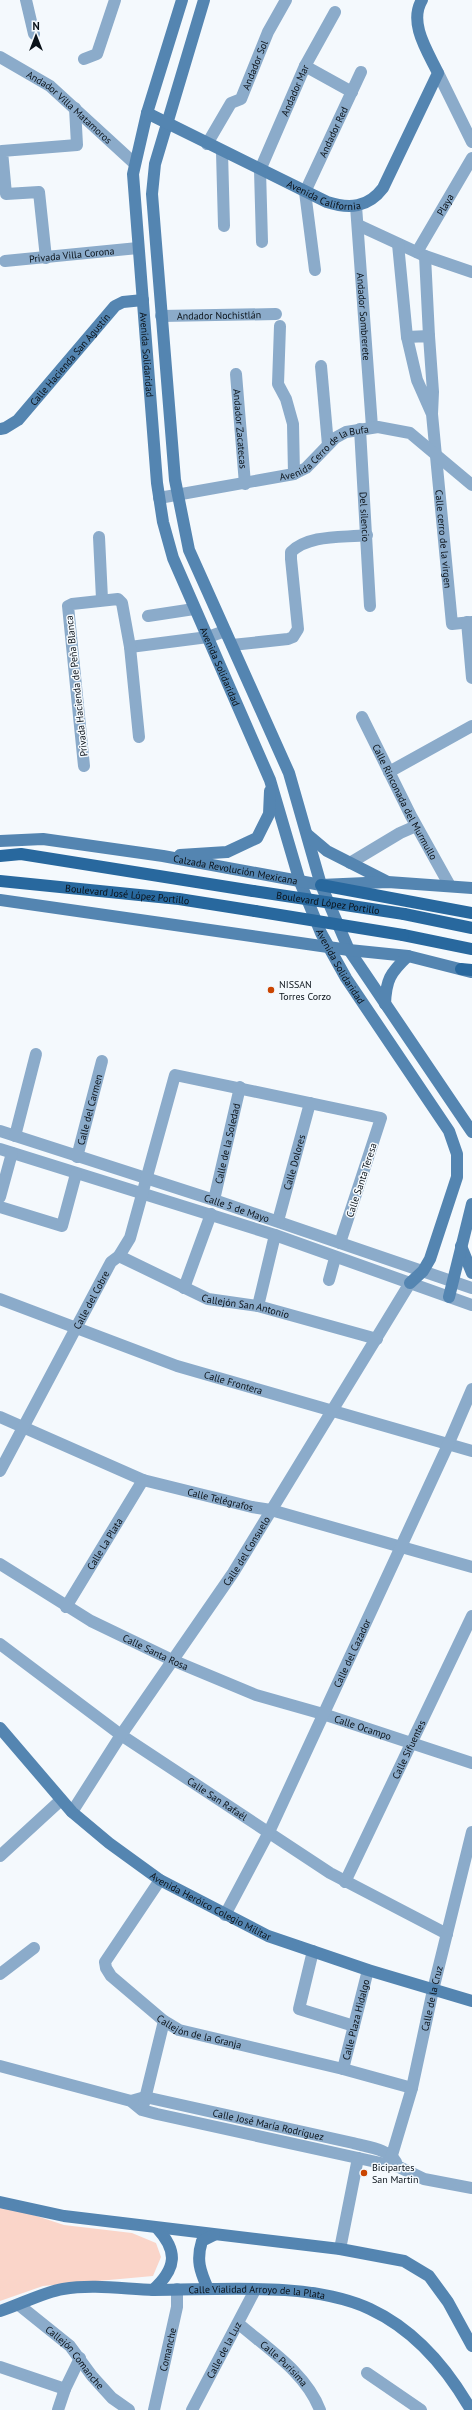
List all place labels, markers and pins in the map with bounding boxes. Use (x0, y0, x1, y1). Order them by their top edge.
place label: NISSAN Torres Corzo (279, 978, 331, 1003)
marker: NISSAN Torres Corzo (266, 985, 276, 995)
place label: Bicipartes San Martin (372, 2161, 419, 2186)
marker: Bicipartes San Martin (359, 2168, 369, 2178)

